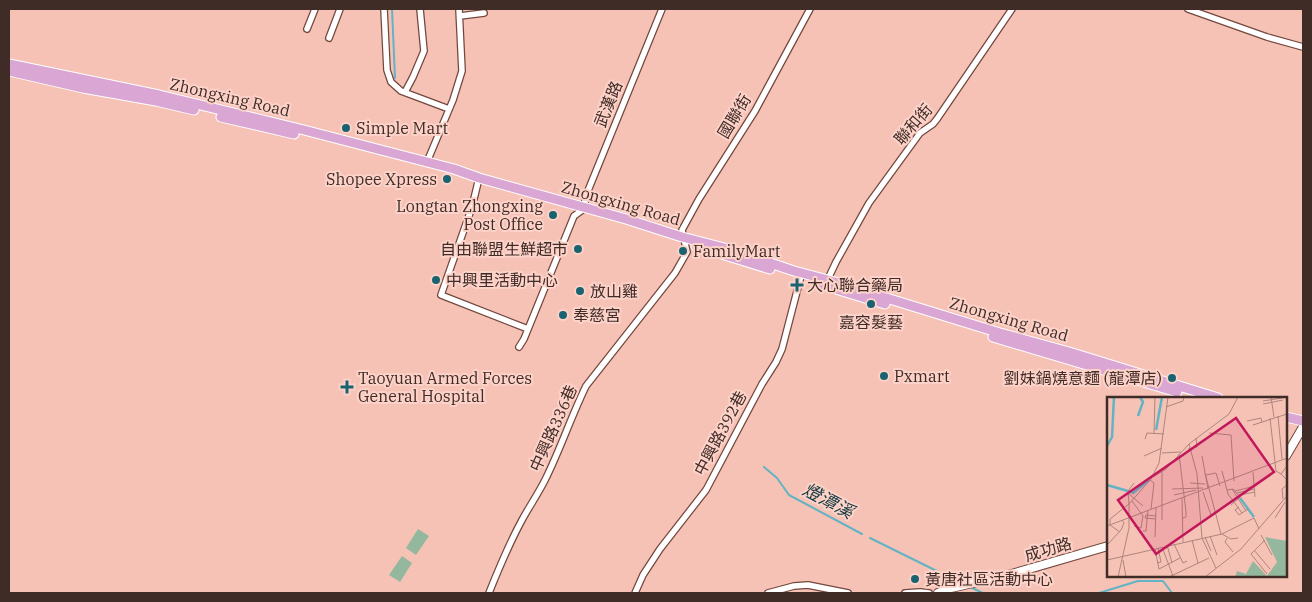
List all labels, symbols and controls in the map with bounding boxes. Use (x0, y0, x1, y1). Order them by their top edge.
street label: Zhongxing Road (168, 73, 292, 121)
street label: 武漢路 (590, 78, 626, 130)
street label: 國聯街 (713, 90, 755, 142)
street label: 聯和街 (890, 99, 936, 149)
place label: Simple Mart (356, 118, 449, 138)
marker: Simple Mart (340, 122, 352, 134)
place label: Shopee Xpress (326, 169, 437, 189)
marker: Shopee Xpress (441, 173, 453, 185)
street label: Zhongxing Road (559, 176, 683, 230)
place label: Longtan Zhongxing Post Office (396, 196, 543, 234)
marker: Longtan Zhongxing Post Office (547, 209, 559, 221)
place label: 自由聯盟生鮮超市 (440, 239, 568, 259)
place label: FamilyMart (693, 241, 781, 261)
marker: 自由聯盟生鮮超市 (572, 243, 584, 255)
marker: FamilyMart (677, 245, 689, 257)
place label: 中興里活動中心 (446, 270, 558, 290)
marker: 中興里活動中心 (430, 274, 442, 286)
place label: 大心聯合藥局 (807, 275, 903, 295)
marker: 大心聯合藥局 (791, 279, 803, 291)
place label: 放山雞 (590, 281, 638, 301)
marker: 放山雞 (574, 285, 586, 297)
street label: Zhongxing Road (947, 292, 1071, 346)
marker: 嘉容髮藝 (865, 298, 877, 310)
place label: 奉慈宮 (573, 305, 621, 325)
marker: 奉慈宮 (557, 309, 569, 321)
place label: 嘉容髮藝 (839, 312, 903, 332)
place label: Pxmart (894, 366, 950, 386)
place label: Taoyuan Armed Forces General Hospital (358, 368, 532, 406)
place label: 劉妹鍋燒意麵 (龍潭店) (1004, 368, 1162, 388)
marker: Pxmart (878, 370, 890, 382)
marker: 劉妹鍋燒意麵 (龍潭店) (1166, 372, 1178, 384)
marker: Taoyuan Armed Forces General Hospital (340, 380, 354, 394)
street label: 中興路336巷 (525, 382, 581, 474)
street label: 中興路392巷 (689, 387, 751, 479)
inset map (1107, 397, 1287, 577)
water label: 燈潭溪 (799, 478, 860, 525)
street label: 成功路 (1022, 533, 1074, 565)
place label: 黃唐社區活動中心 (925, 569, 1053, 589)
marker: 黃唐社區活動中心 (909, 573, 921, 585)

